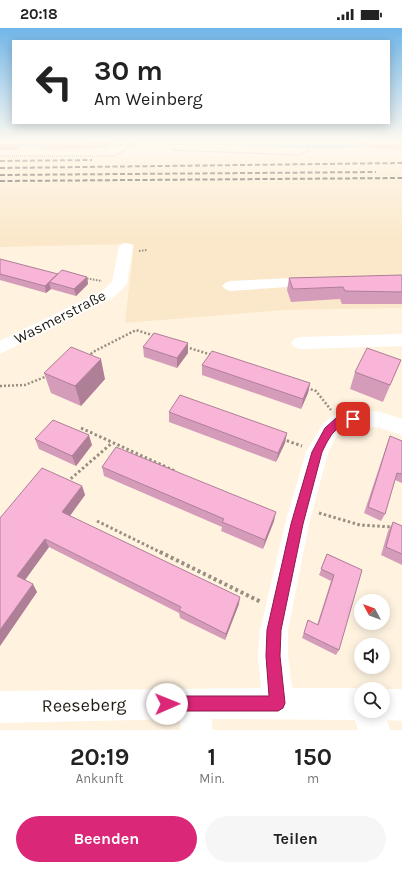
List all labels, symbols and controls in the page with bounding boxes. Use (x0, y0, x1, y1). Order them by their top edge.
text: 20:18 (20, 5, 58, 23)
text: 30 m (94, 54, 163, 87)
icon: left (28, 56, 80, 108)
text: Am Weinberg (94, 88, 203, 110)
street label: Wasmerstraße (11, 286, 109, 348)
pin (336, 402, 370, 436)
icon: arrive (342, 408, 364, 430)
north arrow (354, 594, 390, 630)
map controls (354, 594, 390, 718)
button: sound (354, 638, 390, 674)
button: search (354, 682, 390, 718)
position arrow (146, 683, 188, 725)
street label: Reeseberg (42, 693, 126, 717)
text: 20:19 (70, 743, 129, 771)
text: 1 (208, 743, 216, 771)
text: 150 (294, 743, 332, 771)
text: Ankunft (76, 771, 123, 786)
text: Min. (199, 771, 224, 786)
text: m (307, 771, 319, 786)
button: Beenden (16, 816, 197, 862)
button: Teilen (205, 816, 386, 862)

